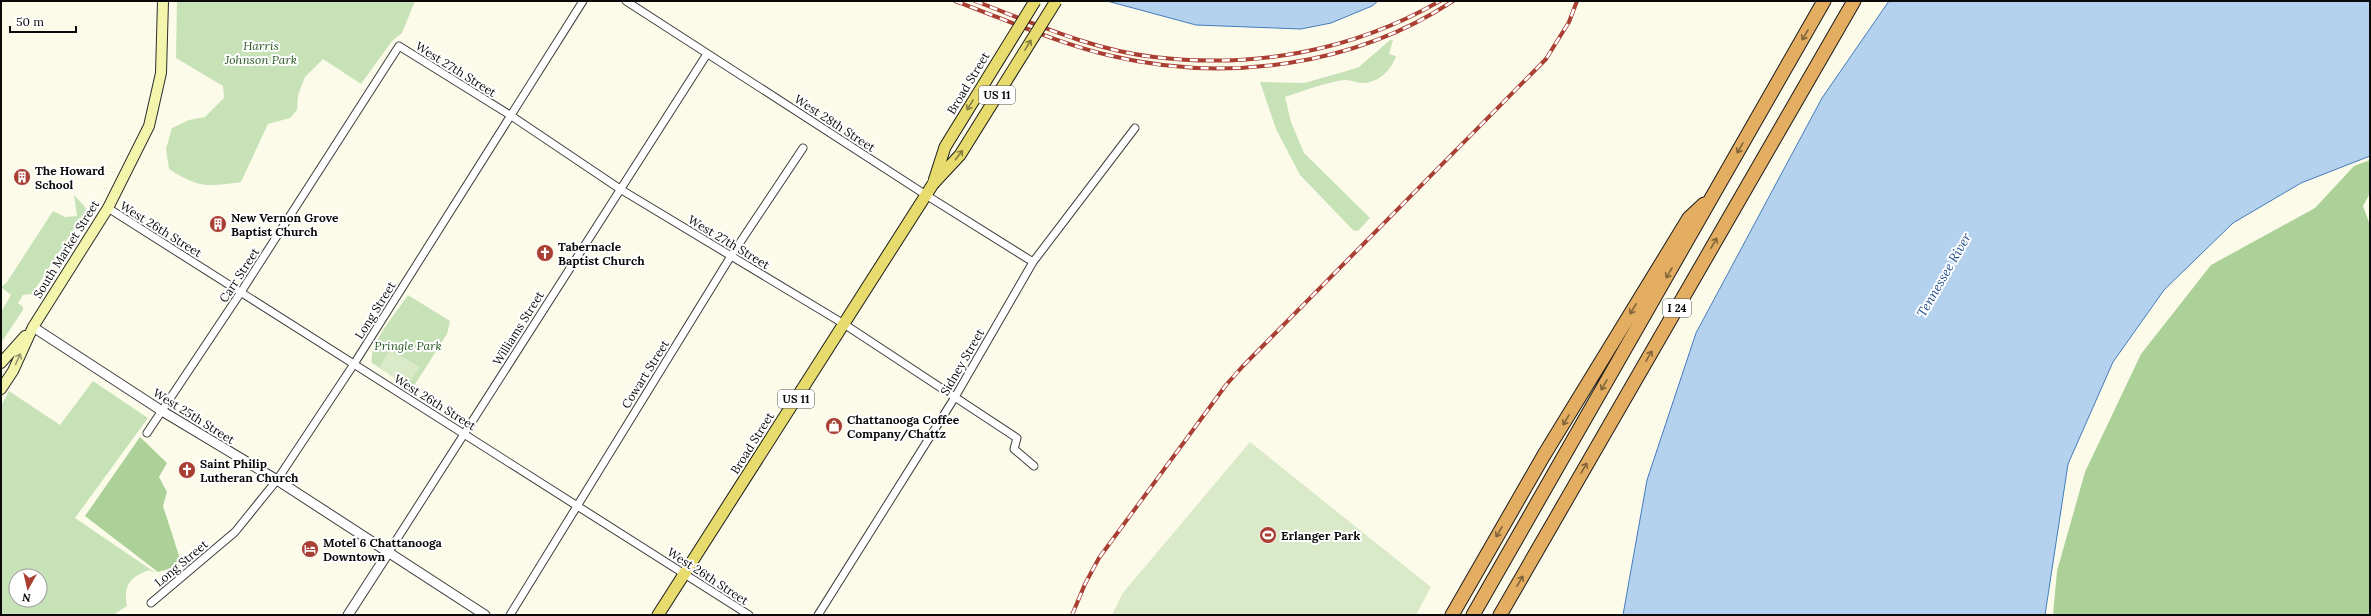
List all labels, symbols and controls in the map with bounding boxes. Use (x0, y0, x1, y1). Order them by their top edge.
scale bar (10, 8, 76, 34)
text: 50 m (16, 14, 44, 29)
one-way arrow (1800, 29, 1808, 41)
park label: Harris Johnson Park (224, 38, 297, 67)
street label: West 27th Street (413, 38, 499, 100)
one-way arrow (1024, 40, 1032, 51)
street label: Broad Street (944, 49, 993, 117)
road number: US 11 (979, 86, 1015, 104)
street label: West 28th Street (792, 91, 879, 155)
one-way arrow (966, 99, 974, 111)
one-way arrow (1736, 141, 1744, 153)
one-way arrow (955, 149, 964, 160)
place label: The Howard School (35, 163, 105, 192)
building icon: The Howard School (12, 167, 32, 187)
street label: South Market Street (30, 197, 102, 301)
street label: West 26th Street (117, 198, 205, 260)
place label: New Vernon Grove Baptist Church (231, 210, 339, 239)
street label: West 27th Street (686, 212, 773, 272)
building icon: New Vernon Grove Baptist Church (208, 214, 228, 234)
water label: Tennessee River (1913, 230, 1975, 320)
one-way arrow (1710, 237, 1718, 249)
place label: Tabernacle Baptist Church (558, 239, 645, 268)
church icon: Tabernacle Baptist Church (535, 243, 555, 263)
street label: Carr Street (216, 245, 262, 305)
one-way arrow (1664, 267, 1672, 279)
street label: Long Street (351, 278, 399, 342)
street label: Williams Street (489, 288, 547, 368)
road number: I 24 (1663, 299, 1691, 317)
one-way arrow (1629, 303, 1637, 314)
street label: Sidney Street (937, 326, 987, 398)
street label: Cowart Street (618, 337, 672, 411)
park label: Pringle Park (374, 338, 442, 353)
one-way arrow (1646, 350, 1654, 362)
one-way arrow (15, 353, 22, 365)
street label: West 26th Street (391, 371, 479, 433)
one-way arrow (1600, 379, 1608, 391)
street label: West 25th Street (150, 385, 238, 447)
road number: US 11 (778, 390, 814, 408)
street label: Broad Street (727, 409, 777, 477)
place label: Chattanooga Coffee Company/Chattz (847, 412, 960, 442)
one-way arrow (1561, 414, 1569, 426)
shop icon: Chattanooga Coffee Company/Chattz (824, 416, 844, 436)
place label: Saint Philip Lutheran Church (200, 456, 299, 485)
church icon: Saint Philip Lutheran Church (177, 460, 197, 480)
one-way arrow (1581, 463, 1589, 475)
sports icon: Erlanger Park (1258, 525, 1278, 545)
one-way arrow (1495, 526, 1503, 538)
place label: Erlanger Park (1281, 528, 1360, 543)
place label: Motel 6 Chattanooga Downtown (323, 535, 443, 564)
street label: Long Street (151, 536, 211, 590)
hotel icon: Motel 6 Chattanooga Downtown (300, 539, 320, 559)
street label: West 26th Street (665, 544, 752, 608)
north arrow (8, 568, 48, 608)
one-way arrow (1516, 575, 1524, 587)
text: N (21, 590, 32, 605)

